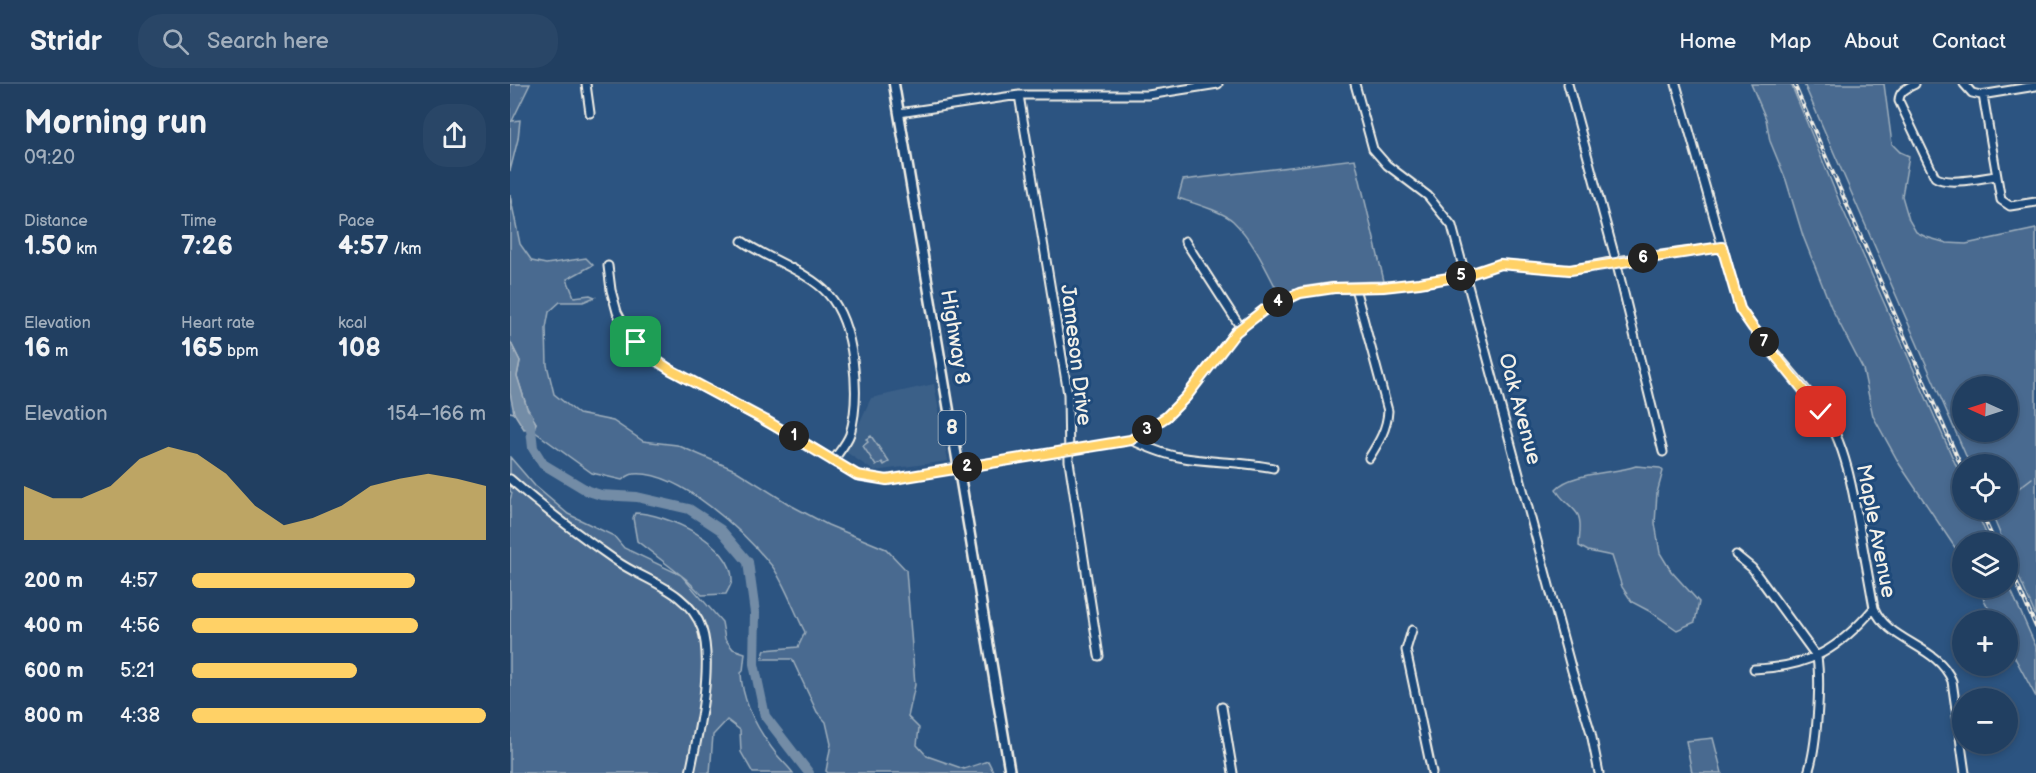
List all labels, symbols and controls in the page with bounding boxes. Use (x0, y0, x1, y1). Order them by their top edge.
search box (138, 14, 558, 68)
text: Stridr (30, 25, 102, 58)
icon: search (159, 25, 192, 58)
text: Search here (207, 28, 329, 55)
text: Home (1679, 29, 1736, 54)
text: Map (1769, 29, 1811, 54)
text: About (1844, 29, 1899, 54)
text: Contact (1932, 29, 2006, 54)
text: Morning run (24, 103, 207, 143)
button: share (423, 104, 486, 167)
text: 09:20 (24, 146, 75, 170)
text: Distance (24, 212, 88, 231)
text: Time (181, 212, 216, 231)
text: Pace (338, 212, 374, 231)
text: 1.50 (24, 231, 72, 262)
text: 7:26 (181, 231, 233, 262)
text: 4:57 (338, 231, 389, 262)
text: km (72, 240, 97, 259)
text: /km (389, 240, 422, 259)
pin: 6 (1628, 243, 1658, 273)
text: 6 (1638, 248, 1648, 267)
pin: 5 (1446, 261, 1476, 291)
text: 5 (1456, 266, 1466, 285)
street label: Jameson Drive (1055, 283, 1097, 427)
pin: 4 (1263, 287, 1293, 317)
street label: Highway 8 (935, 288, 975, 386)
text: 4 (1273, 292, 1283, 311)
text: Elevation (24, 314, 91, 333)
text: Heart rate (181, 314, 255, 333)
text: kcal (338, 314, 367, 333)
pin (610, 316, 661, 367)
icon: arrive (619, 325, 652, 358)
pin: 7 (1749, 327, 1779, 357)
text: 7 (1760, 332, 1768, 351)
text: 16 (24, 333, 51, 364)
text: 165 (181, 333, 223, 364)
text: 108 (338, 333, 381, 364)
text: m (51, 342, 68, 361)
text: bpm (223, 342, 259, 361)
street label: Oak Avenue (1493, 351, 1547, 467)
north arrow (1952, 376, 2018, 442)
map controls (1952, 376, 2018, 754)
pin (1795, 386, 1846, 437)
icon: check (1804, 395, 1837, 428)
text: Elevation (24, 402, 107, 426)
text: 154–166 m (387, 402, 486, 426)
road number: 8 (938, 411, 966, 445)
pin: 3 (1132, 415, 1162, 445)
text: 3 (1142, 420, 1152, 439)
pin: 1 (779, 421, 809, 451)
text: 1 (791, 426, 797, 445)
pin: 2 (952, 452, 982, 482)
button: locate (1952, 454, 2018, 520)
text: 2 (962, 457, 972, 476)
street label: Maple Avenue (1851, 462, 1901, 600)
button: layers (1952, 532, 2018, 598)
text: 200 m (24, 569, 83, 593)
text: 4:57 (120, 569, 158, 593)
button: + (1952, 610, 2018, 676)
text: 400 m (24, 614, 83, 638)
text: 4:56 (120, 614, 160, 638)
text: 600 m (24, 659, 84, 683)
text: 5:21 (120, 659, 155, 683)
button: − (1952, 688, 2018, 754)
text: 800 m (24, 704, 83, 728)
text: 4:38 (120, 704, 160, 728)

